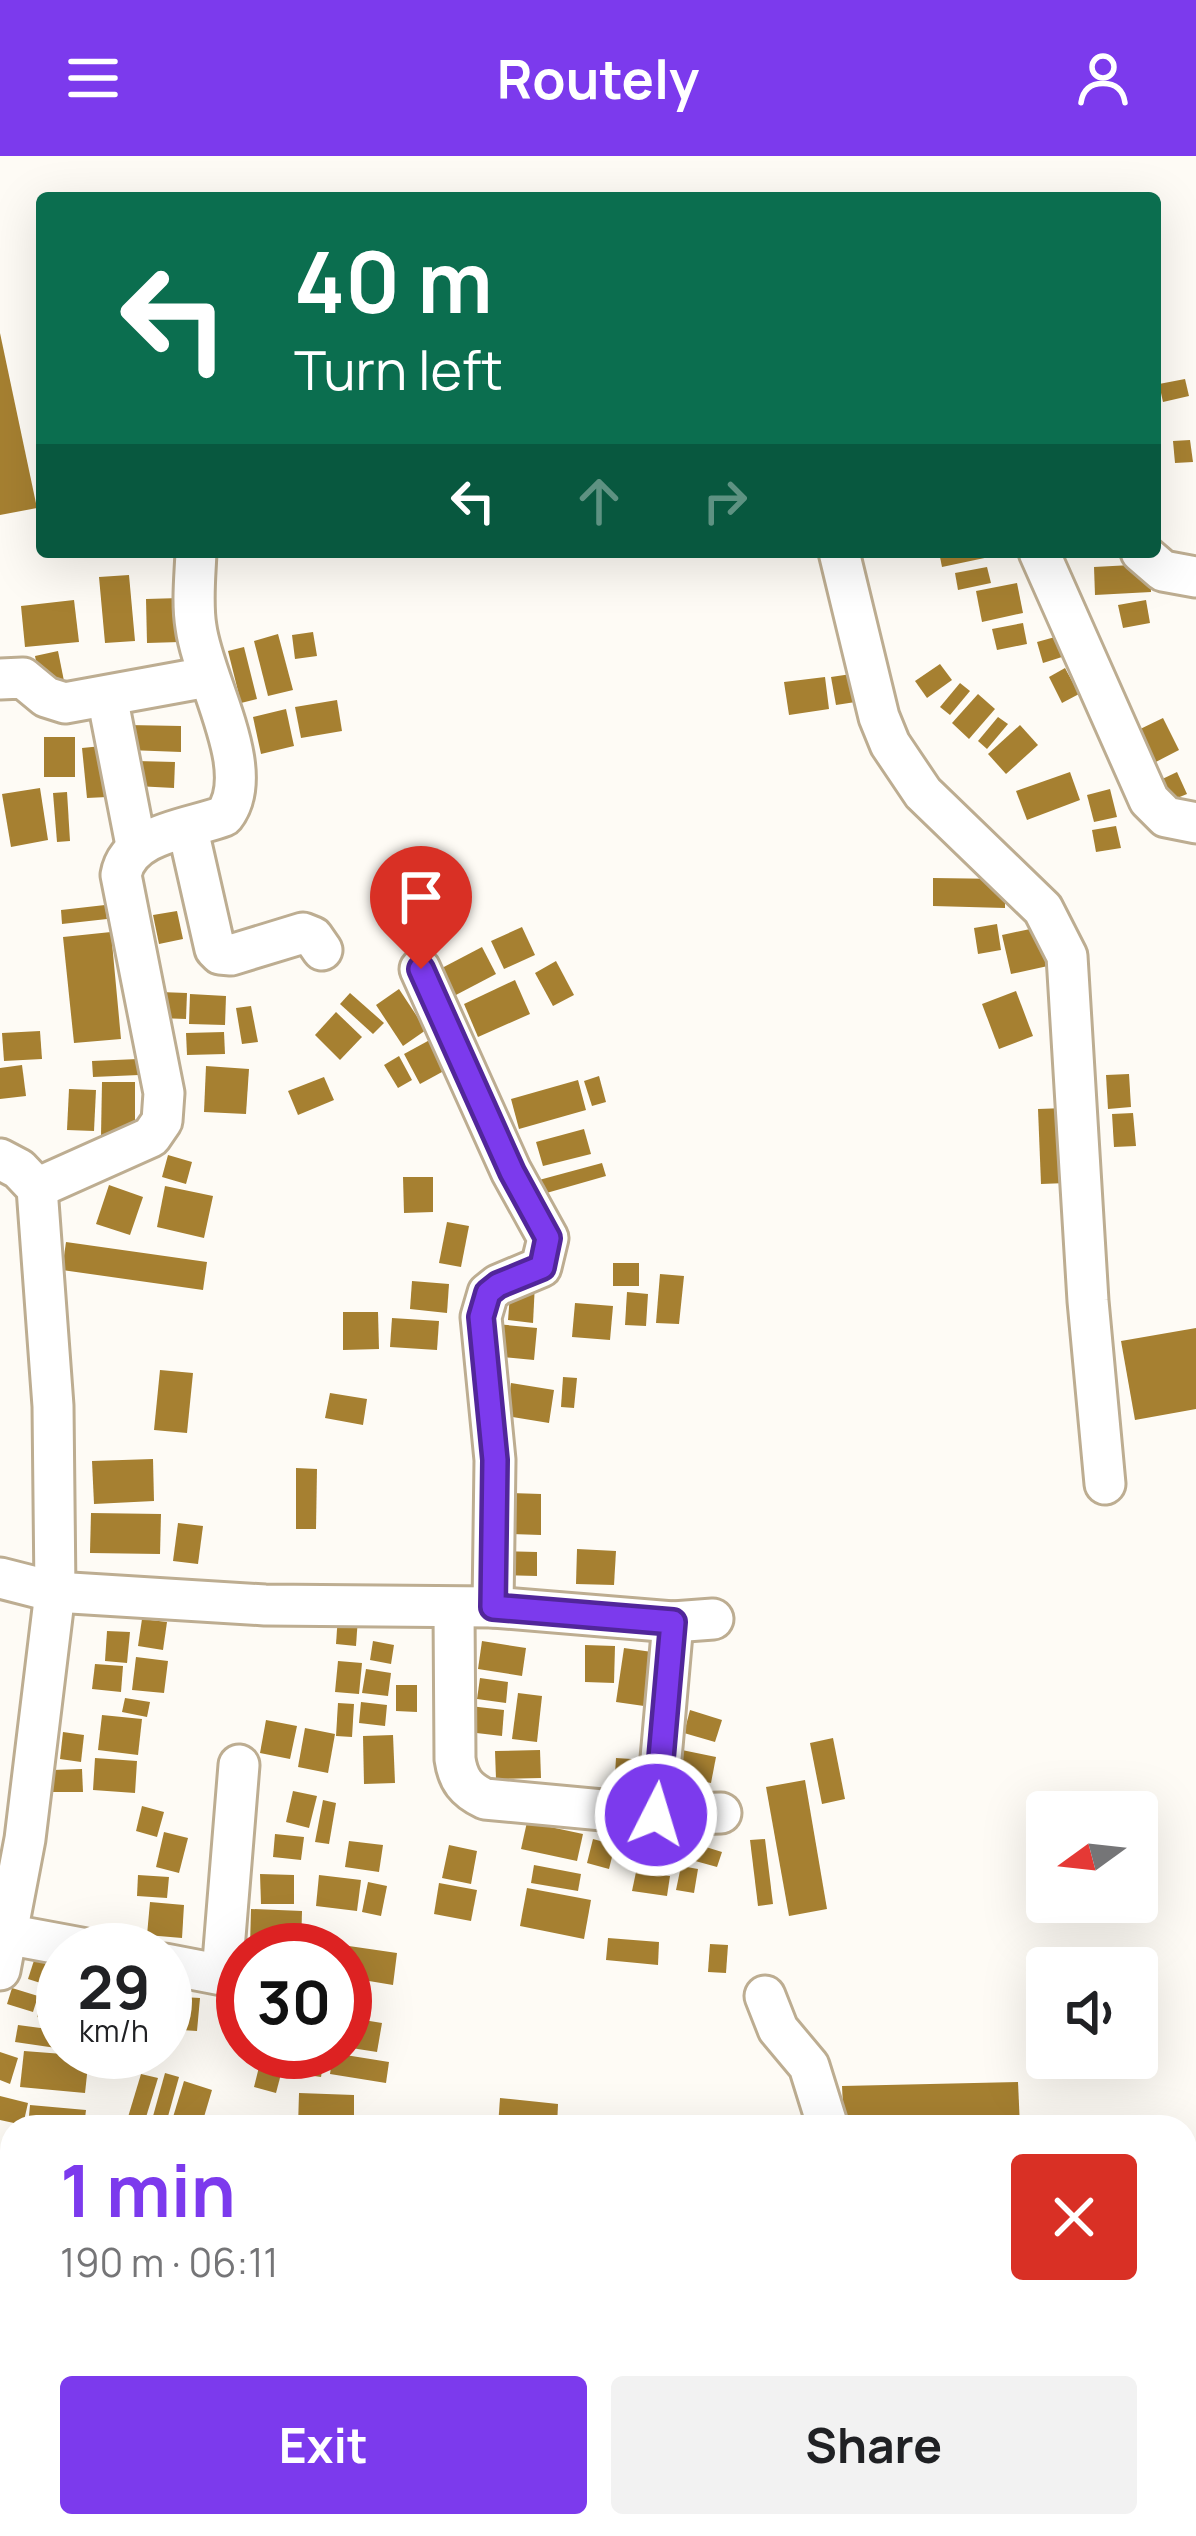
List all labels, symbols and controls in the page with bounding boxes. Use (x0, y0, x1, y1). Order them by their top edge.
text: Routely (497, 41, 699, 115)
icon: menu (60, 45, 126, 111)
icon: person (1070, 45, 1136, 111)
text: 40 m (294, 223, 493, 338)
icon: left (96, 240, 252, 396)
text: Turn left (294, 332, 503, 406)
icon: left (440, 468, 506, 534)
icon: ahead (566, 468, 632, 534)
icon: right (692, 468, 758, 534)
pin (370, 846, 472, 969)
icon: arrive (388, 864, 454, 930)
position arrow (593, 1752, 719, 1878)
north arrow (1026, 1791, 1158, 1923)
map controls (1026, 1791, 1158, 2079)
speed limit sign: 30 (216, 1923, 372, 2079)
text: 29 (77, 1945, 151, 2027)
button: sound (1026, 1947, 1158, 2079)
text: km/h (79, 2010, 149, 2051)
text: 1 min (60, 2140, 236, 2239)
button: close (1011, 2154, 1137, 2280)
text: 190 m · 06:11 (60, 2235, 279, 2289)
button: Exit (60, 2376, 587, 2514)
button: Share (611, 2376, 1137, 2514)

